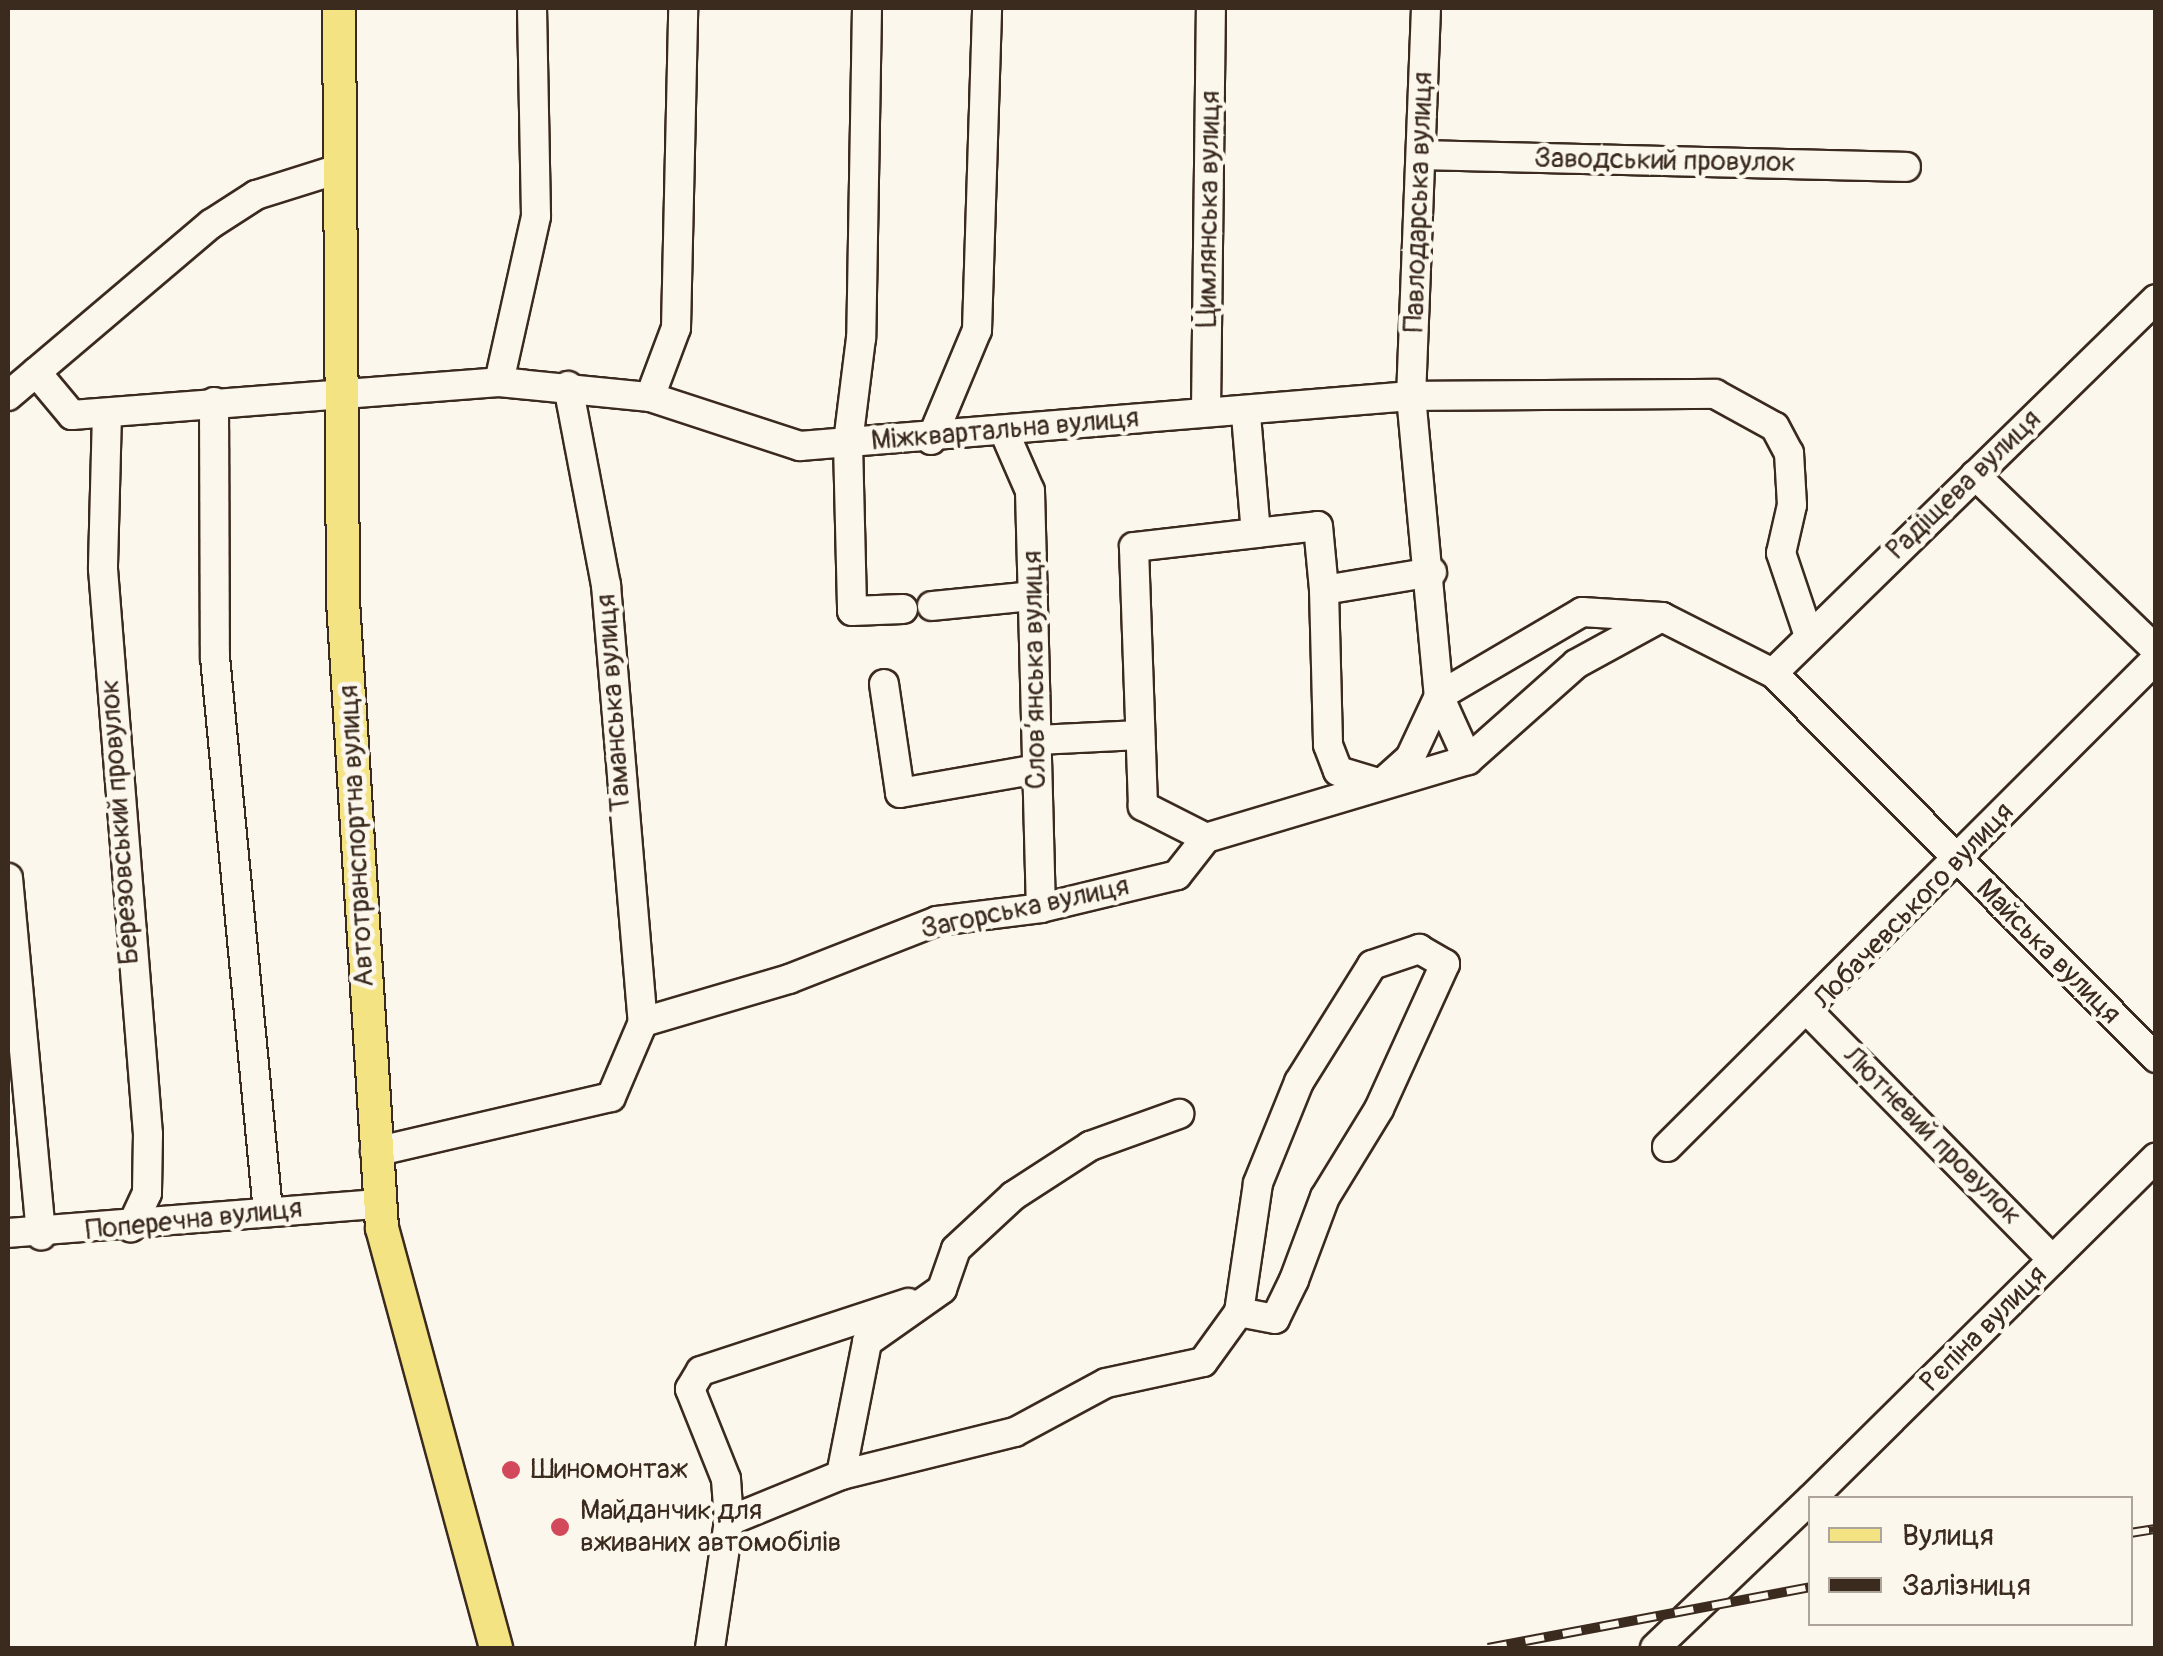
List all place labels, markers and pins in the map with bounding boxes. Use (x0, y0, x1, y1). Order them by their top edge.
place label: Шиномонтаж (531, 1453, 688, 1487)
marker: Шиномонтаж (500, 1459, 522, 1481)
place label: Майданчик для вживаних автомобілів (580, 1494, 841, 1560)
marker: Майданчик для вживаних автомобілів (549, 1516, 571, 1538)

